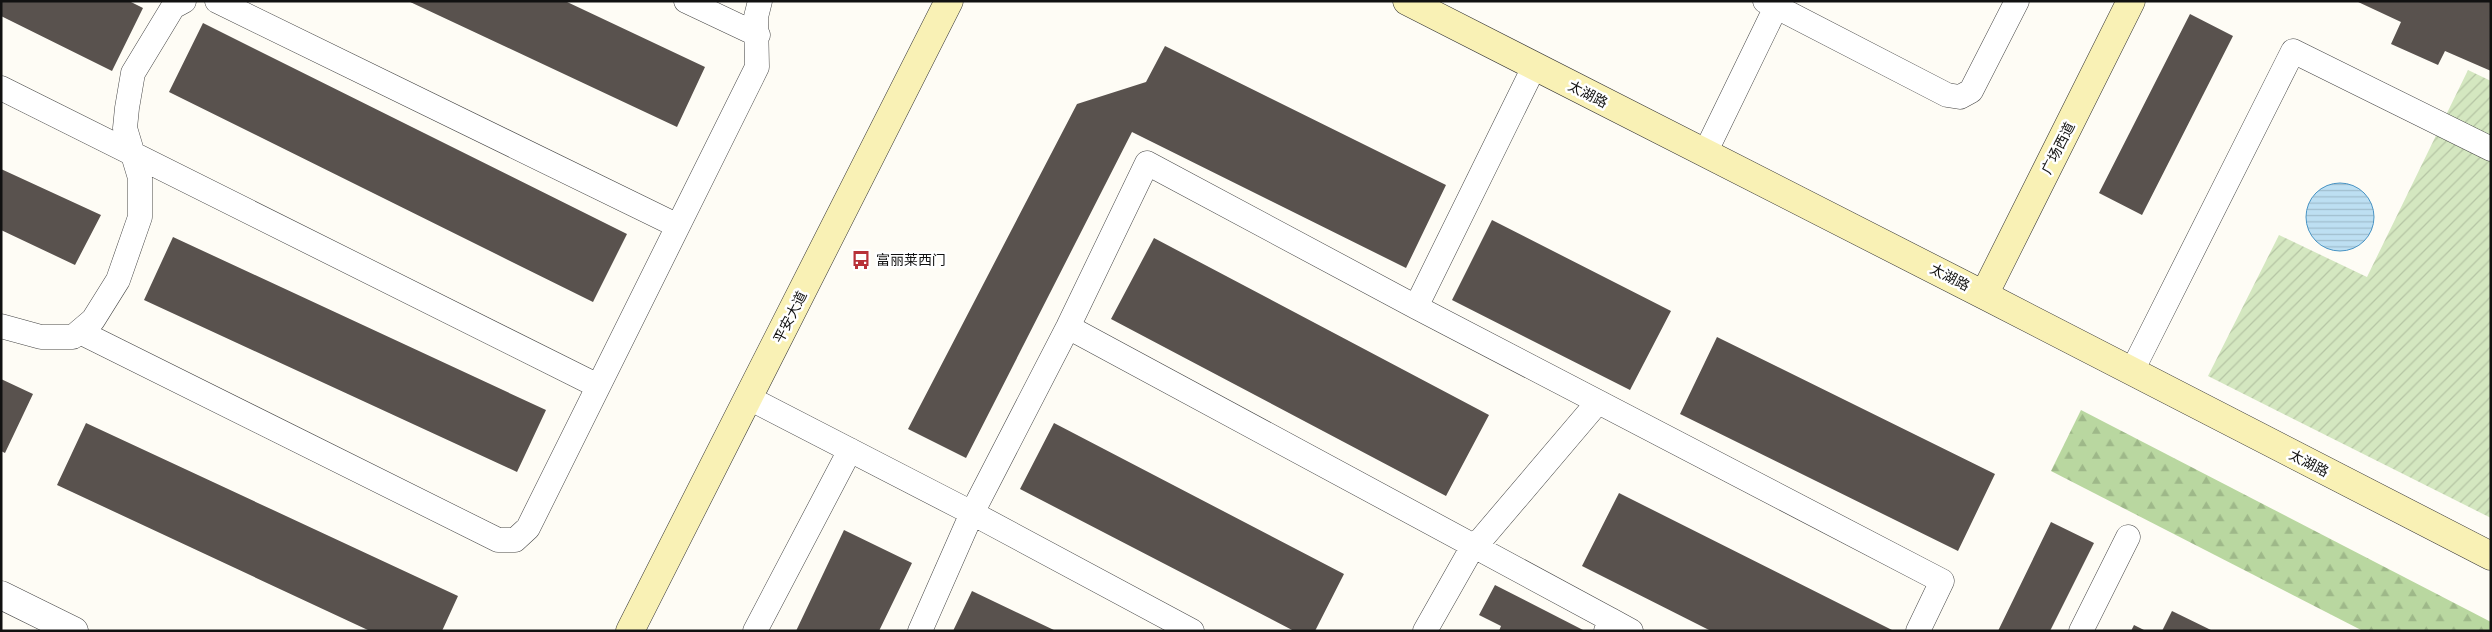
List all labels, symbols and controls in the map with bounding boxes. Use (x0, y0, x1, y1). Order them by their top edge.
street label: 太湖路 (1565, 76, 1611, 112)
street label: 广场西道 (2037, 119, 2079, 177)
bus stop icon: 富丽莱西门 (850, 249, 872, 271)
place label: 富丽莱西门 (876, 251, 946, 269)
street label: 太湖路 (1927, 259, 1973, 295)
street label: 平安大道 (769, 288, 811, 346)
street label: 太湖路 (2286, 445, 2332, 481)

